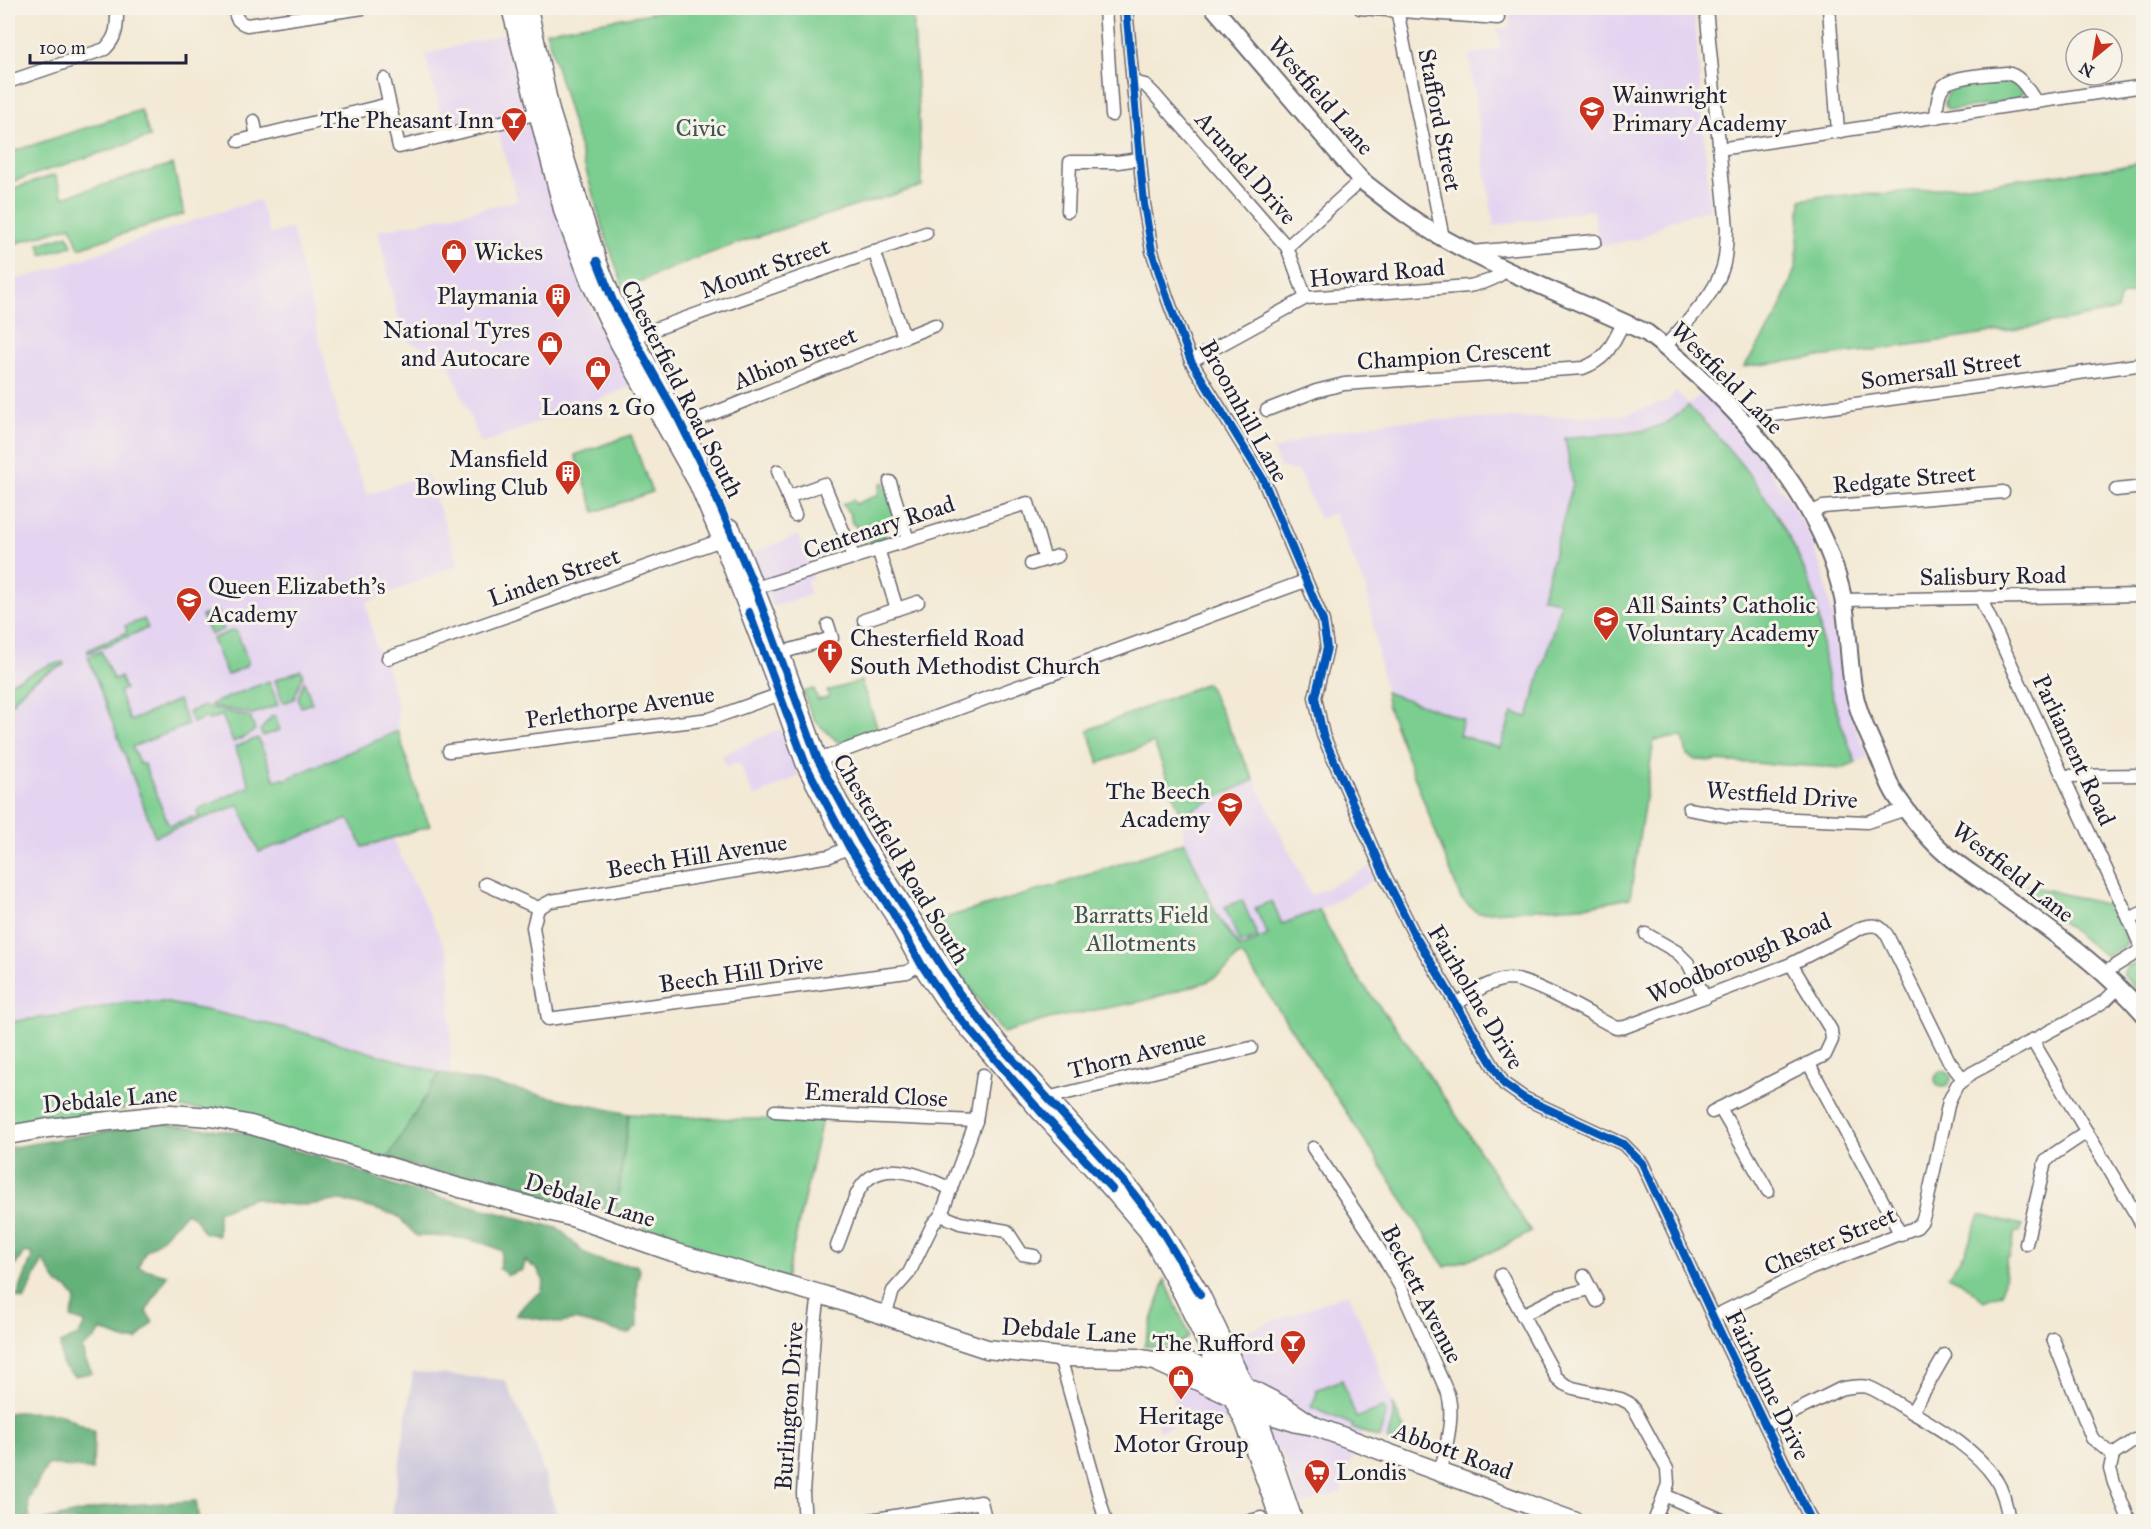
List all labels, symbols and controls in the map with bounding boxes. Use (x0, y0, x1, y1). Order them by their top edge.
scale bar (30, 27, 186, 65)
north arrow (2064, 27, 2124, 87)
street label: Westfield Lane (1261, 31, 1381, 161)
text: 100 m (39, 37, 86, 59)
street label: Stafford Street (1411, 46, 1469, 194)
text: N (2076, 58, 2097, 81)
place label: Wainwright Primary Academy (1612, 80, 1787, 138)
school or university icon: Wainwright Primary Academy (1577, 94, 1607, 132)
street label: Arundel Drive (1188, 104, 1303, 231)
place label: The Pheasant Inn (320, 105, 494, 135)
bar icon: The Pheasant Inn (499, 105, 529, 143)
park label: Civic (676, 113, 726, 143)
street label: Mount Street (696, 231, 834, 305)
shop icon: Wickes (439, 237, 469, 275)
place label: Wickes (474, 237, 543, 267)
street label: Howard Road (1308, 252, 1446, 294)
street label: Chesterfield Road South (614, 275, 750, 503)
place label: Playmania (437, 281, 539, 311)
building icon: Playmania (543, 281, 573, 319)
place label: National Tyres and Autocare (383, 315, 530, 373)
street label: Westfield Lane (1664, 315, 1790, 441)
street label: Albion Street (728, 319, 862, 397)
shop icon: National Tyres and Autocare (535, 329, 565, 367)
street label: Champion Crescent (1356, 333, 1552, 377)
street label: Broomhill Lane (1193, 335, 1295, 487)
street label: Somersall Street (1859, 344, 2024, 396)
shop icon: Loans 2 Go (583, 354, 613, 392)
place label: Loans 2 Go (541, 392, 655, 422)
place label: Mansfield Bowling Club (415, 444, 548, 502)
building icon: Mansfield Bowling Club (553, 458, 583, 496)
street label: Redgate Street (1831, 458, 1977, 500)
street label: Centenary Road (800, 488, 958, 566)
street label: Linden Street (484, 540, 624, 614)
street label: Salisbury Road (1919, 560, 2067, 592)
place label: Queen Elizabeth's Academy (207, 571, 385, 629)
school or university icon: Queen Elizabeth's Academy (174, 585, 204, 623)
place label: All Saints' Catholic Voluntary Academy (1625, 590, 1819, 648)
school or university icon: All Saints' Catholic Voluntary Academy (1591, 604, 1621, 642)
place label: Chesterfield Road South Methodist Church (850, 623, 1100, 681)
church icon: Chesterfield Road South Methodist Church (815, 637, 845, 675)
street label: Parliament Road (2026, 670, 2122, 830)
street label: Perlethorpe Avenue (524, 679, 716, 735)
street label: Chesterfield Road South (826, 748, 976, 970)
street label: Westfield Drive (1705, 775, 1859, 815)
place label: The Beech Academy (1106, 776, 1211, 834)
school or university icon: The Beech Academy (1215, 790, 1245, 828)
street label: Westfield Lane (1946, 815, 2080, 929)
street label: Beech Hill Avenue (605, 827, 789, 885)
park label: Barratts Field Allotments (1073, 900, 1209, 958)
street label: Woodborough Road (1642, 906, 1836, 1010)
street label: Fairholme Drive (1421, 919, 1531, 1075)
street label: Beech Hill Drive (657, 947, 825, 999)
street label: Thorn Avenue (1065, 1022, 1209, 1086)
street label: Emerald Close (803, 1076, 949, 1114)
street label: Debdale Lane (41, 1078, 179, 1120)
street label: Debdale Lane (521, 1166, 659, 1234)
street label: Chester Street (1759, 1200, 1901, 1282)
street label: Beckett Avenue (1374, 1220, 1470, 1368)
street label: Fairholme Drive (1719, 1305, 1817, 1465)
street label: Debdale Lane (1001, 1311, 1137, 1351)
street label: Burlington Drive (768, 1321, 810, 1491)
place label: The Rufford (1152, 1328, 1274, 1358)
bar icon: The Rufford (1278, 1328, 1308, 1366)
shop icon: Heritage Motor Group (1166, 1363, 1196, 1401)
place label: Heritage Motor Group (1113, 1401, 1249, 1459)
street label: Abbott Road (1388, 1415, 1517, 1486)
supermarket icon: Londis (1302, 1457, 1332, 1495)
place label: Londis (1336, 1457, 1406, 1487)

